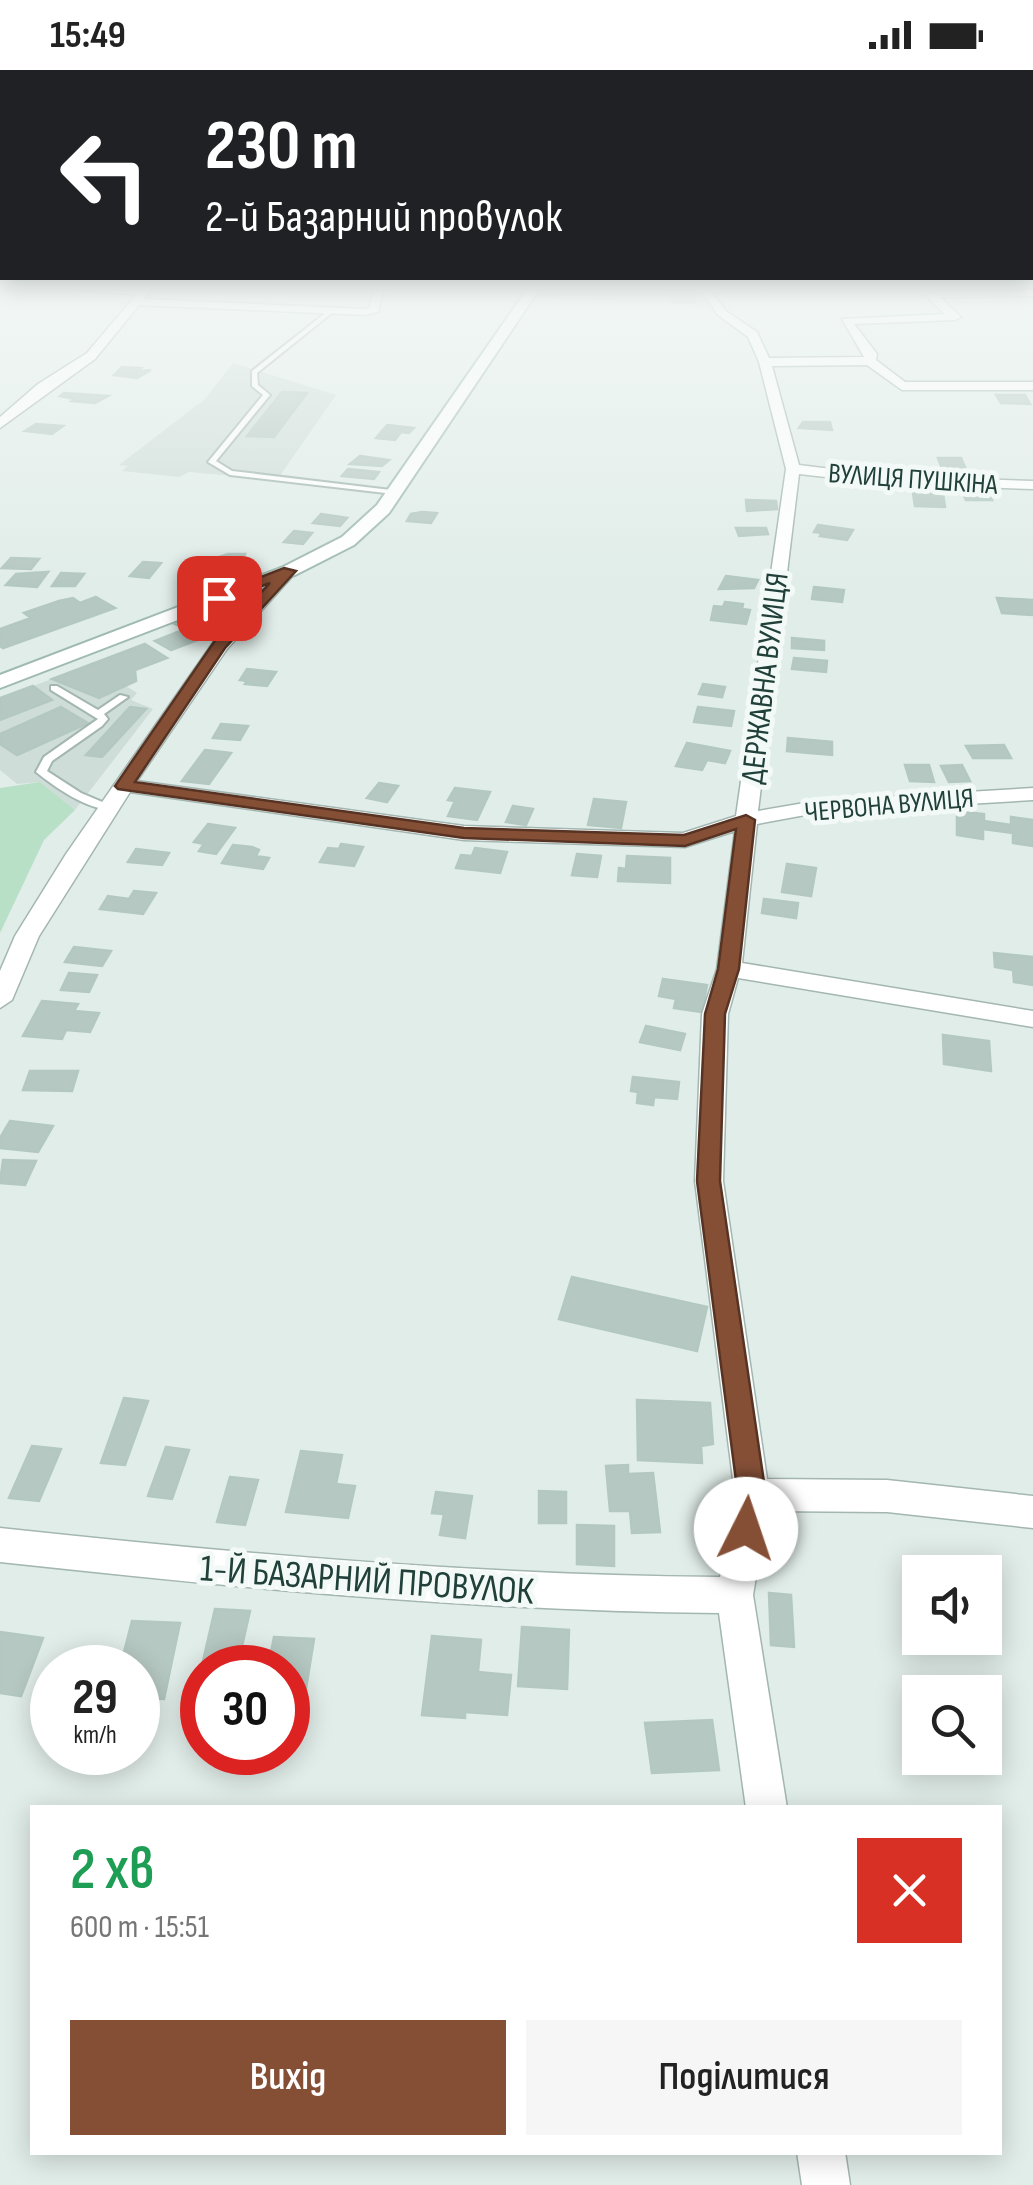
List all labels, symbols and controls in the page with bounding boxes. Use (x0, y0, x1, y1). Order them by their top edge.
text: 15:49 (50, 13, 126, 58)
text: 230 m (205, 105, 358, 189)
icon: left (40, 110, 170, 240)
text: 2-й Базарний провулок (205, 190, 562, 245)
street label: ВУЛИЦЯ ПУШКІНА (827, 457, 1000, 502)
pin (177, 556, 262, 641)
street label: ДЕРЖАВНА ВУЛИЦЯ (733, 570, 798, 786)
icon: arrive (192, 571, 247, 626)
street label: ЧЕРВОНА ВУЛИЦЯ (803, 782, 975, 829)
position arrow (694, 1477, 798, 1581)
street label: 1-Й БАЗАРНИЙ ПРОВУЛОК (199, 1546, 535, 1615)
map controls (902, 1555, 1002, 1775)
button: sound (902, 1555, 1002, 1655)
speed limit sign: 30 (180, 1645, 310, 1775)
text: 29 (72, 1668, 118, 1728)
button: search (902, 1675, 1002, 1775)
text: km/h (73, 1720, 117, 1751)
text: 2 хв (70, 1834, 155, 1906)
button: close (857, 1838, 962, 1943)
text: 600 m · 15:51 (70, 1908, 209, 1947)
button: Вихід (70, 2020, 506, 2135)
button: Поділитися (526, 2020, 962, 2135)

